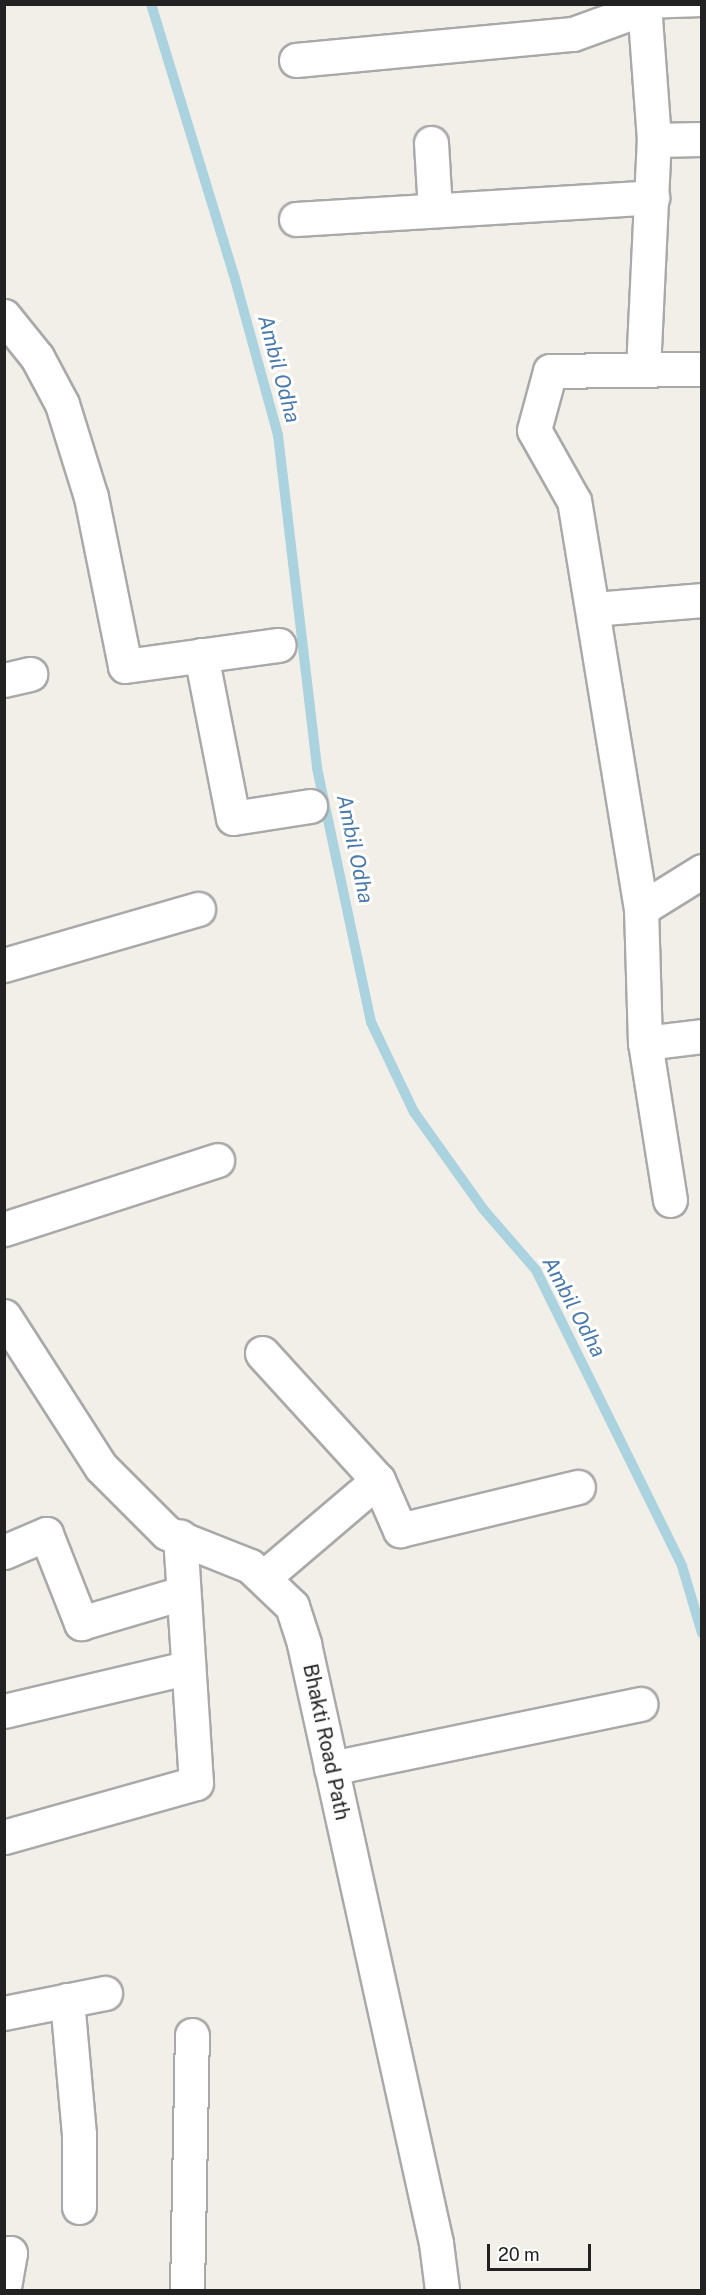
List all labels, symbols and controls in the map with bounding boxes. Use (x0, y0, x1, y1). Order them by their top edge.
water label: Ambil Odha (253, 312, 305, 426)
water label: Ambil Odha (331, 792, 379, 906)
water label: Ambil Odha (537, 1252, 611, 1362)
street label: Bhakti Road Path (298, 1662, 354, 1822)
scale bar (490, 2232, 594, 2270)
text: 20 m (498, 2244, 540, 2265)

